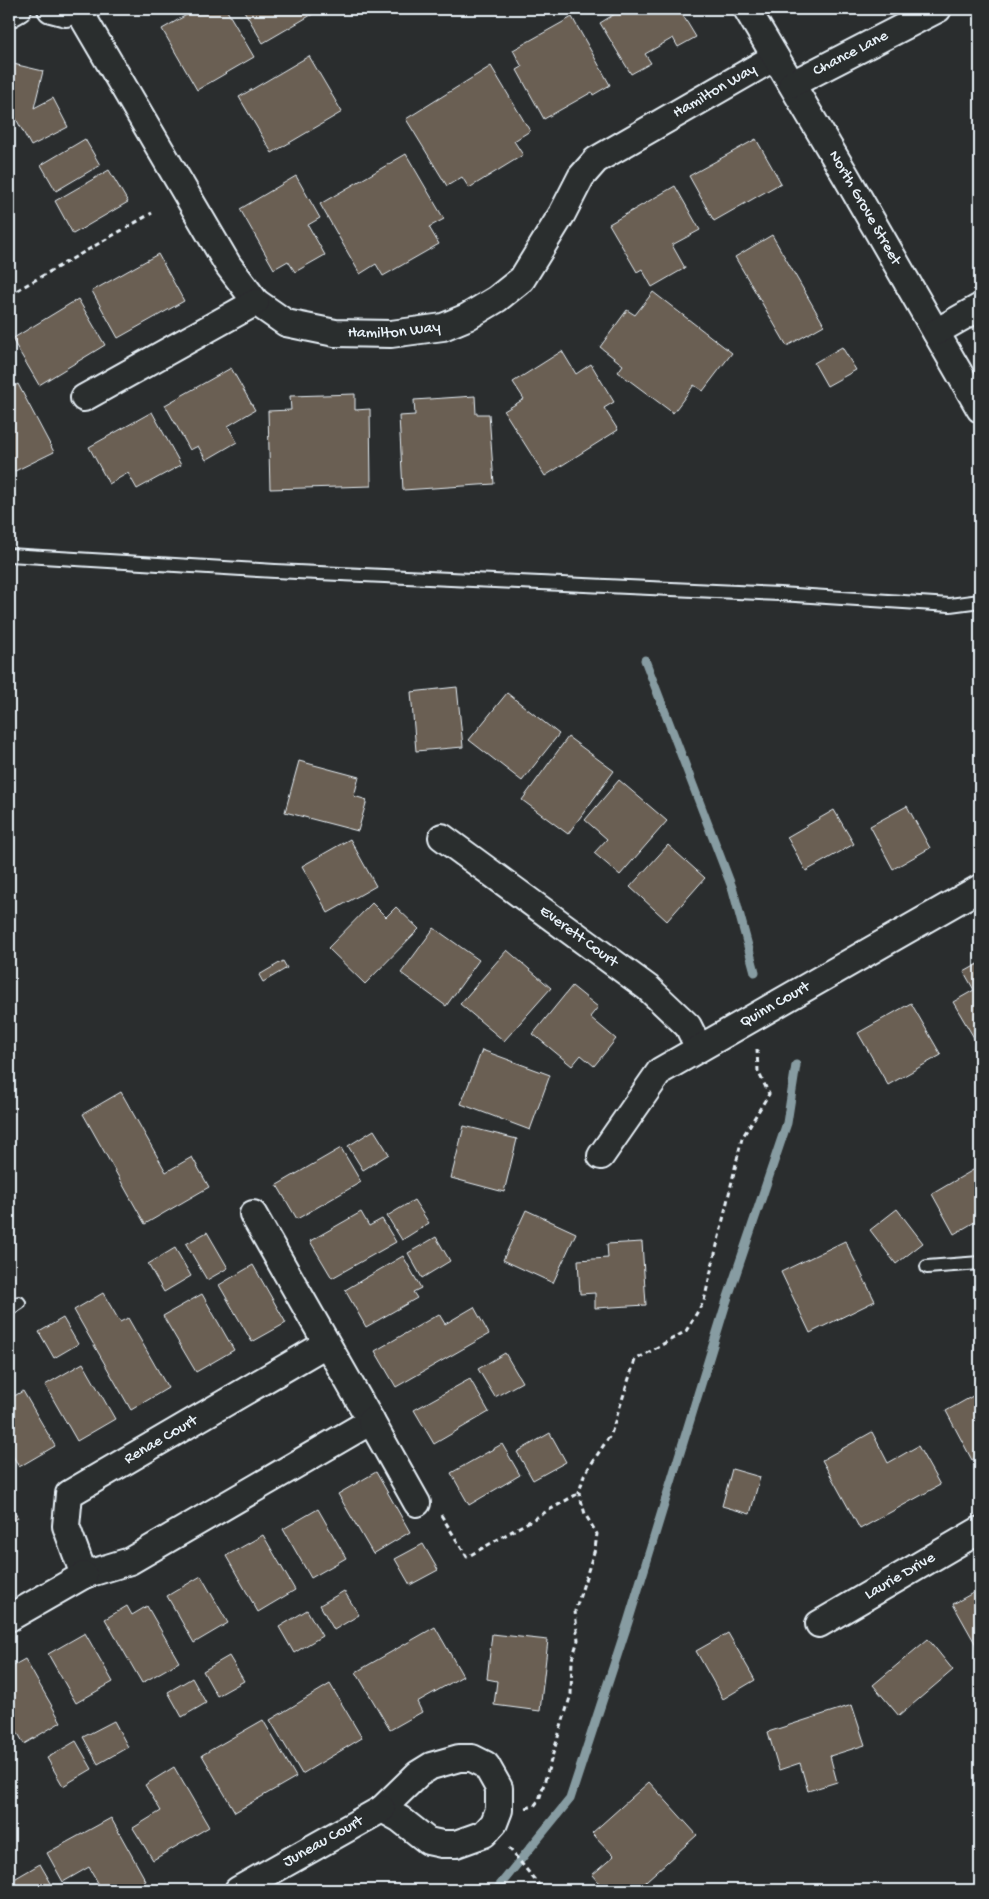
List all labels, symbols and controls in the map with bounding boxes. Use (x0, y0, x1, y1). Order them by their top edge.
street label: Chance Lane (810, 26, 892, 81)
street label: Hamilton Way (670, 60, 760, 123)
street label: North Grove Street (824, 147, 906, 270)
street label: Hamilton Way (348, 318, 442, 344)
street label: Everett Court (535, 902, 623, 973)
street label: Quinn Court (737, 977, 815, 1033)
street label: Renae Court (121, 1411, 202, 1469)
street label: Laurie Drive (862, 1548, 939, 1605)
street label: Juneau Court (280, 1811, 368, 1872)

